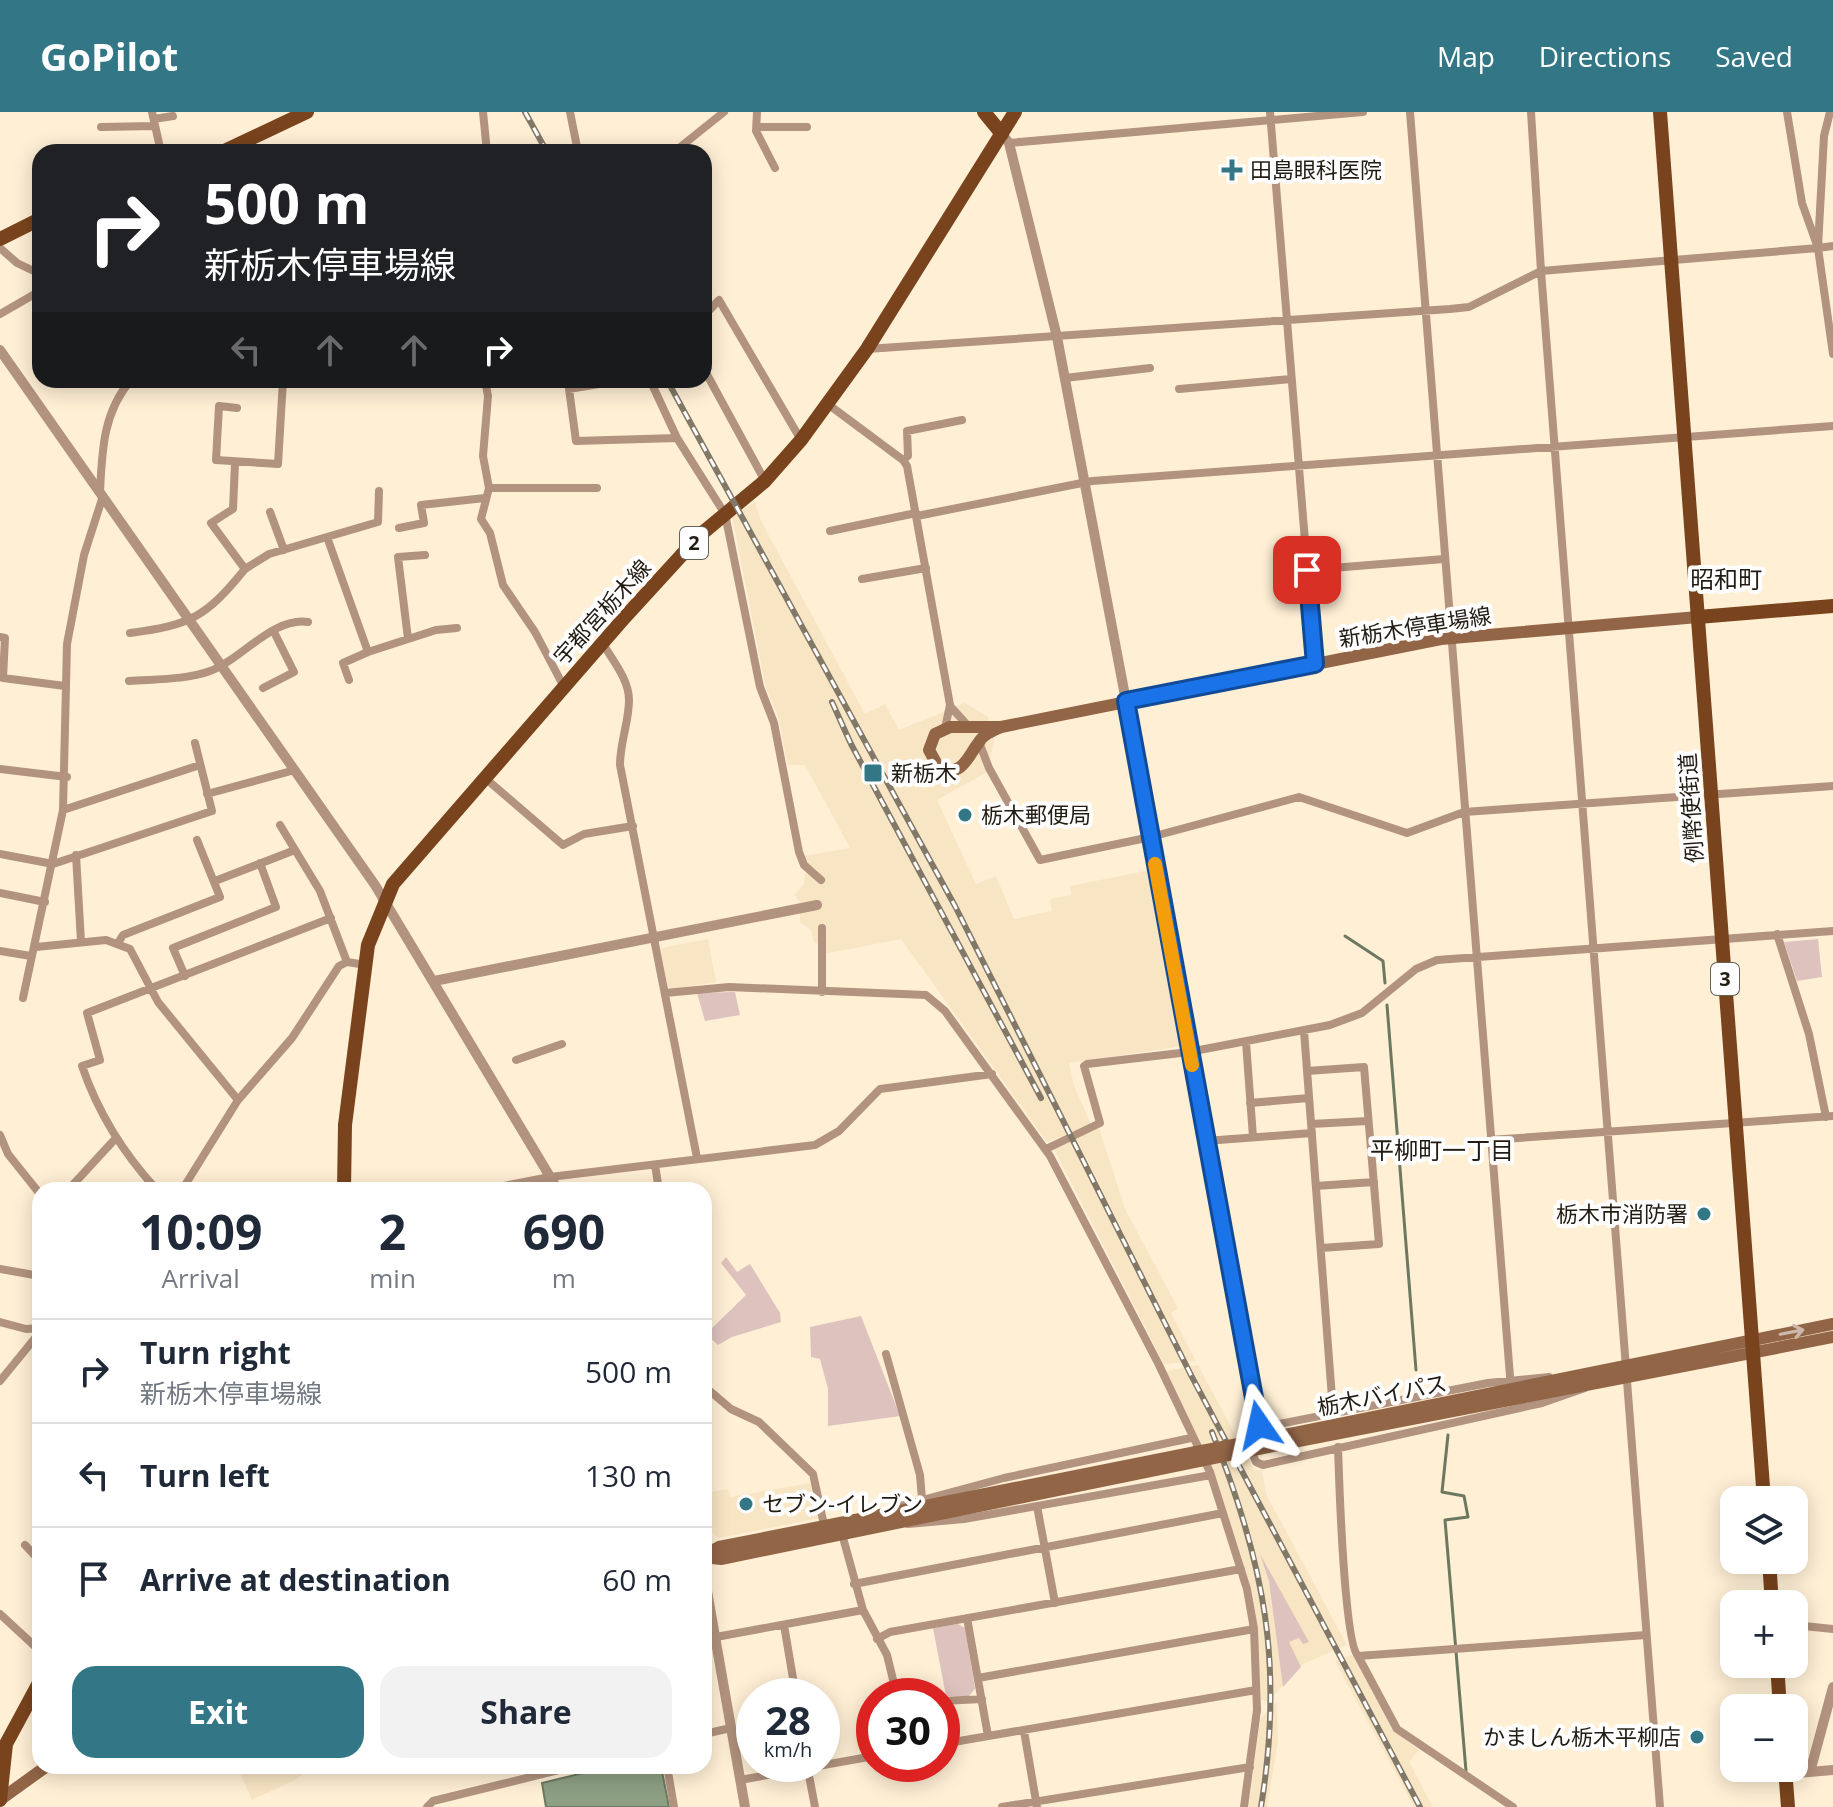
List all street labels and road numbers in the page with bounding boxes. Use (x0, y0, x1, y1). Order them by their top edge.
road number: 2 (680, 527, 708, 559)
street label: 宇都宮栃木線 (546, 552, 657, 670)
street label: 新栃木停車場線 (1336, 599, 1493, 653)
street label: 例幣使街道 (1671, 752, 1709, 864)
road number: 3 (1711, 963, 1739, 995)
street label: 栃木バイパス (1314, 1367, 1449, 1421)

